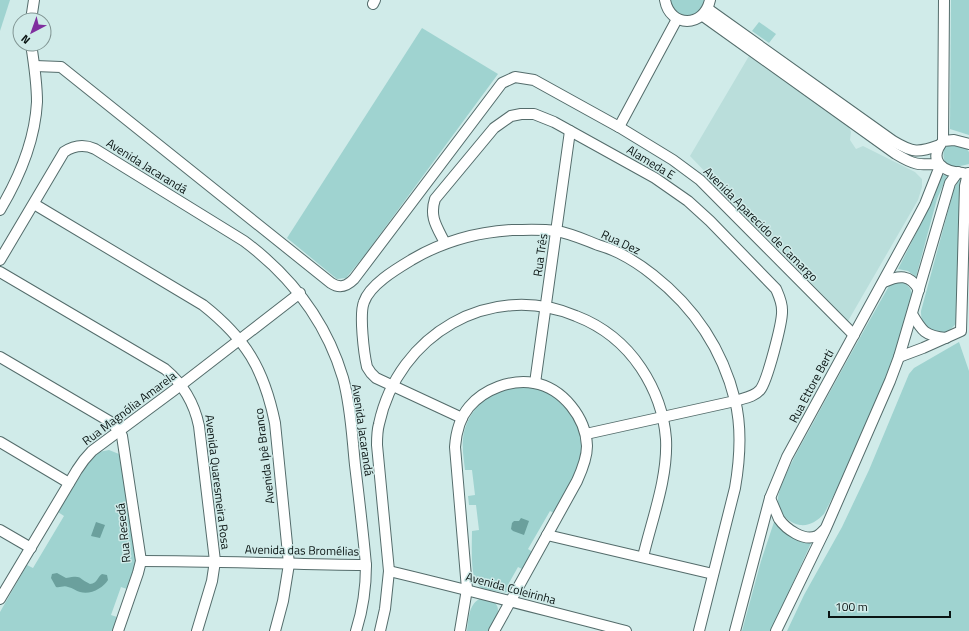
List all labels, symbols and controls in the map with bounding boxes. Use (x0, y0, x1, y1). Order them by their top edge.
north arrow (12, 12, 52, 52)
text: N (17, 31, 34, 48)
street label: Avenida Jacarandá (103, 133, 191, 199)
street label: Alameda E (623, 140, 679, 184)
street label: Avenida Aparecido de Camargo (699, 162, 823, 286)
street label: Rua Dez (598, 225, 644, 259)
street label: Rua Três (528, 232, 552, 278)
street label: Rua Ettore Berti (784, 346, 838, 426)
street label: Rua Magnólia Amarela (78, 366, 180, 450)
street label: Avenida Jacarandá (347, 383, 379, 477)
street label: Avenida Ipê Branco (249, 407, 279, 505)
street label: Avenida Quaresmeira Rosa (200, 414, 236, 550)
street label: Rua Resedá (110, 502, 136, 564)
street label: Avenida das Bromélias (245, 540, 360, 561)
street label: Avenida Coleirinha (464, 567, 558, 609)
scale bar (829, 593, 950, 619)
text: 100 m (835, 597, 868, 616)

